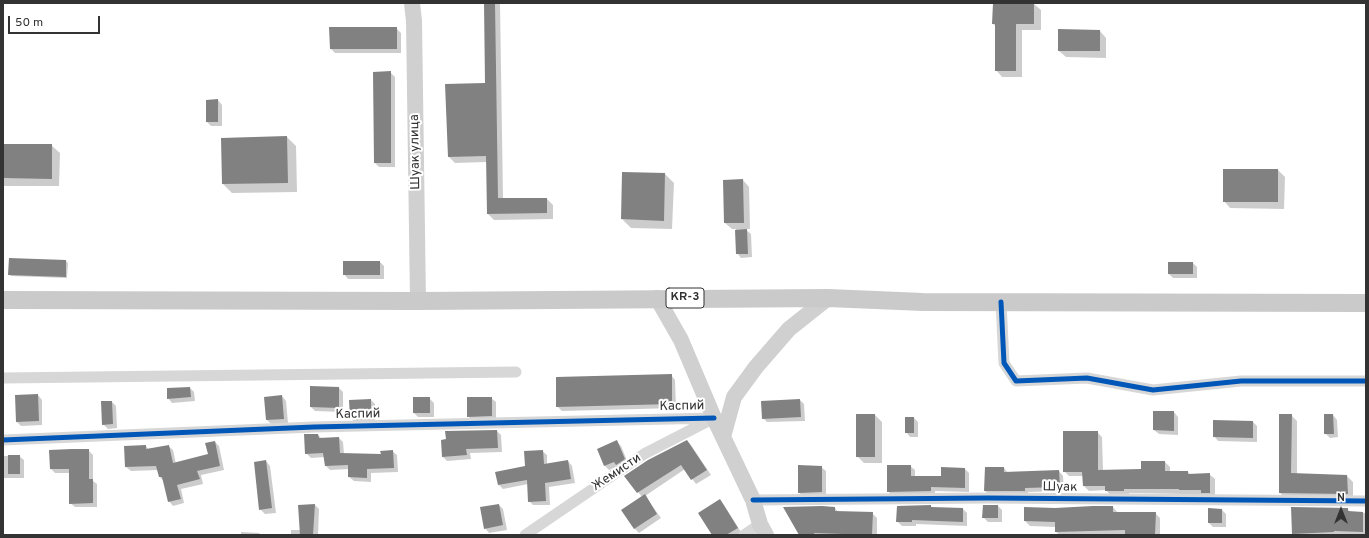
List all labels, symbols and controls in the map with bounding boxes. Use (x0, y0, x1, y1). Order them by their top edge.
scale bar (10, 8, 102, 34)
text: 50 m (15, 15, 43, 31)
street label: Шуак улица (408, 114, 424, 190)
road number: KR-3 (666, 288, 704, 308)
street label: Каспий (659, 399, 705, 415)
street label: Каспий (335, 407, 381, 423)
street label: Жемисти (589, 451, 645, 495)
street label: Шуак (1042, 480, 1078, 496)
north arrow (1321, 490, 1361, 530)
text: N (1337, 491, 1345, 505)

